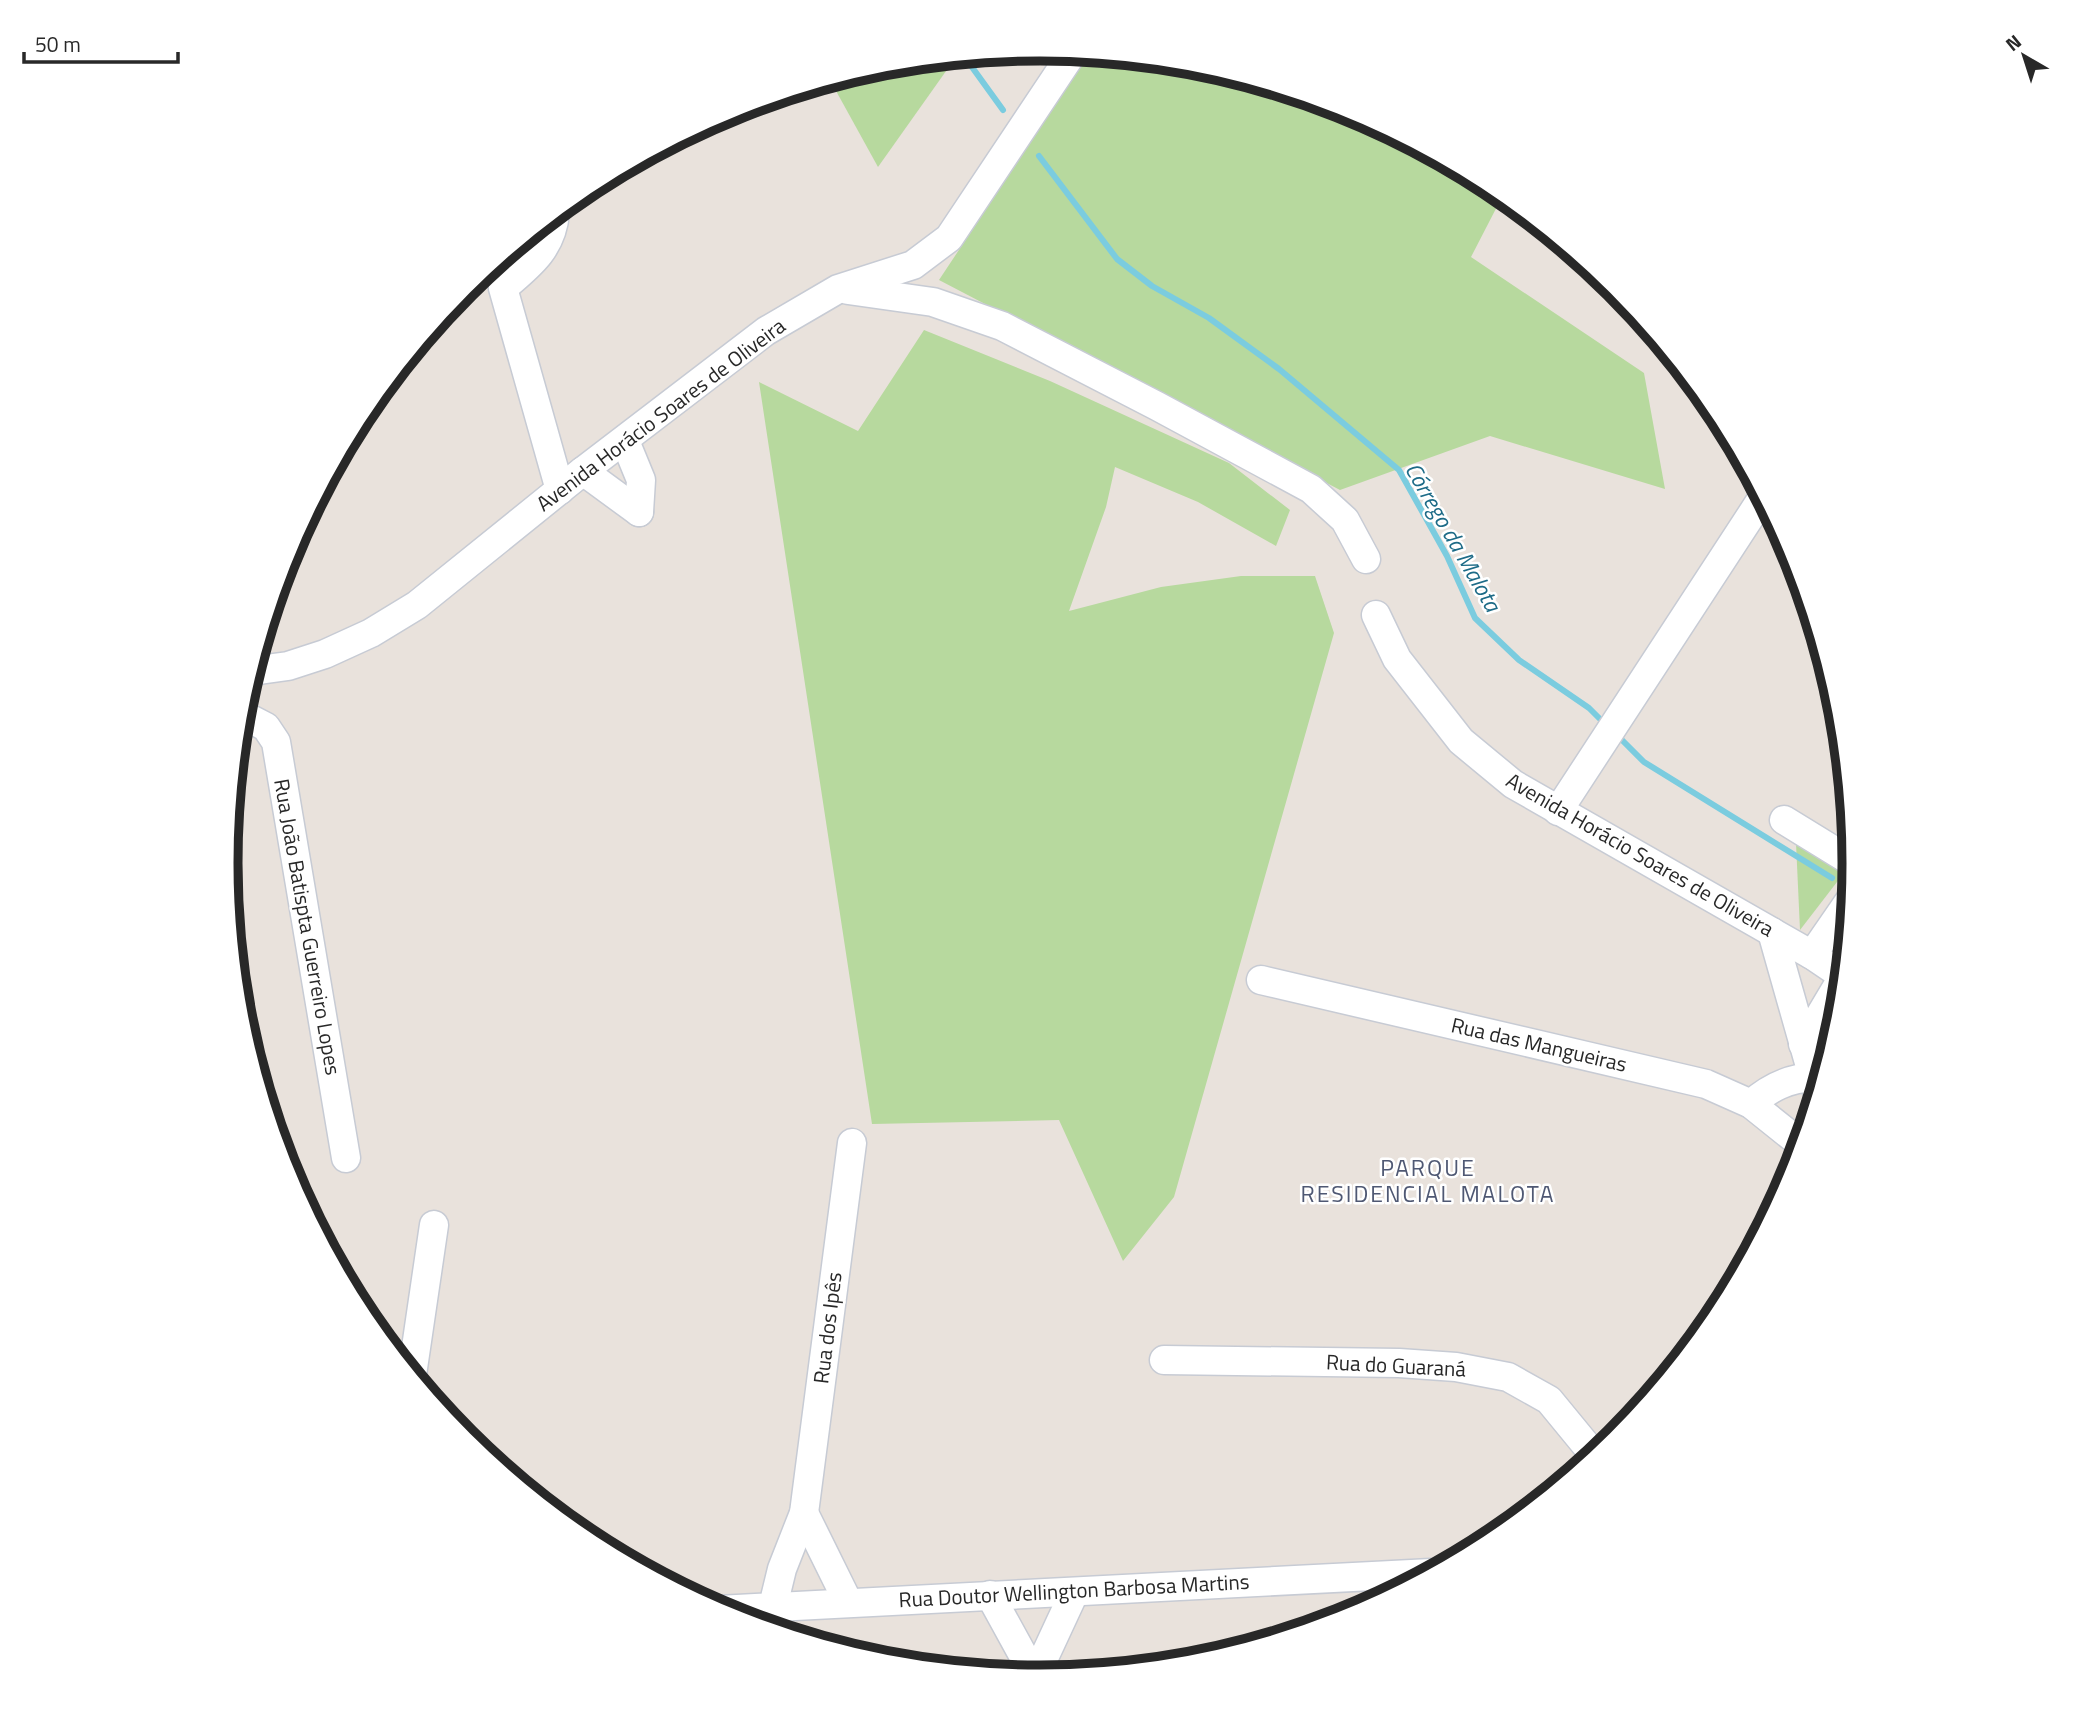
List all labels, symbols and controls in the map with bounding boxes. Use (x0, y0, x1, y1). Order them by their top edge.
scale bar (24, 21, 178, 65)
north arrow (1989, 21, 2059, 91)
text: N (1999, 27, 2027, 58)
text: 50 m (35, 28, 81, 60)
street label: Avenida Horácio Soares de Oliveira (529, 309, 792, 519)
water label: Córrego da Malota (1396, 456, 1511, 619)
street label: Avenida Horácio Soares de Oliveira (1501, 764, 1781, 944)
street label: Rua João Batispta Guerreiro Lopes (266, 776, 350, 1078)
street label: Rua das Mangueiras (1448, 1008, 1630, 1080)
district label: PARQUE RESIDENCIAL MALOTA (1300, 1150, 1556, 1211)
street label: Rua dos Ipês (804, 1270, 850, 1386)
street label: Rua do Guaraná (1325, 1345, 1467, 1385)
street label: Rua Doutor Wellington Barbosa Martins (898, 1565, 1250, 1615)

